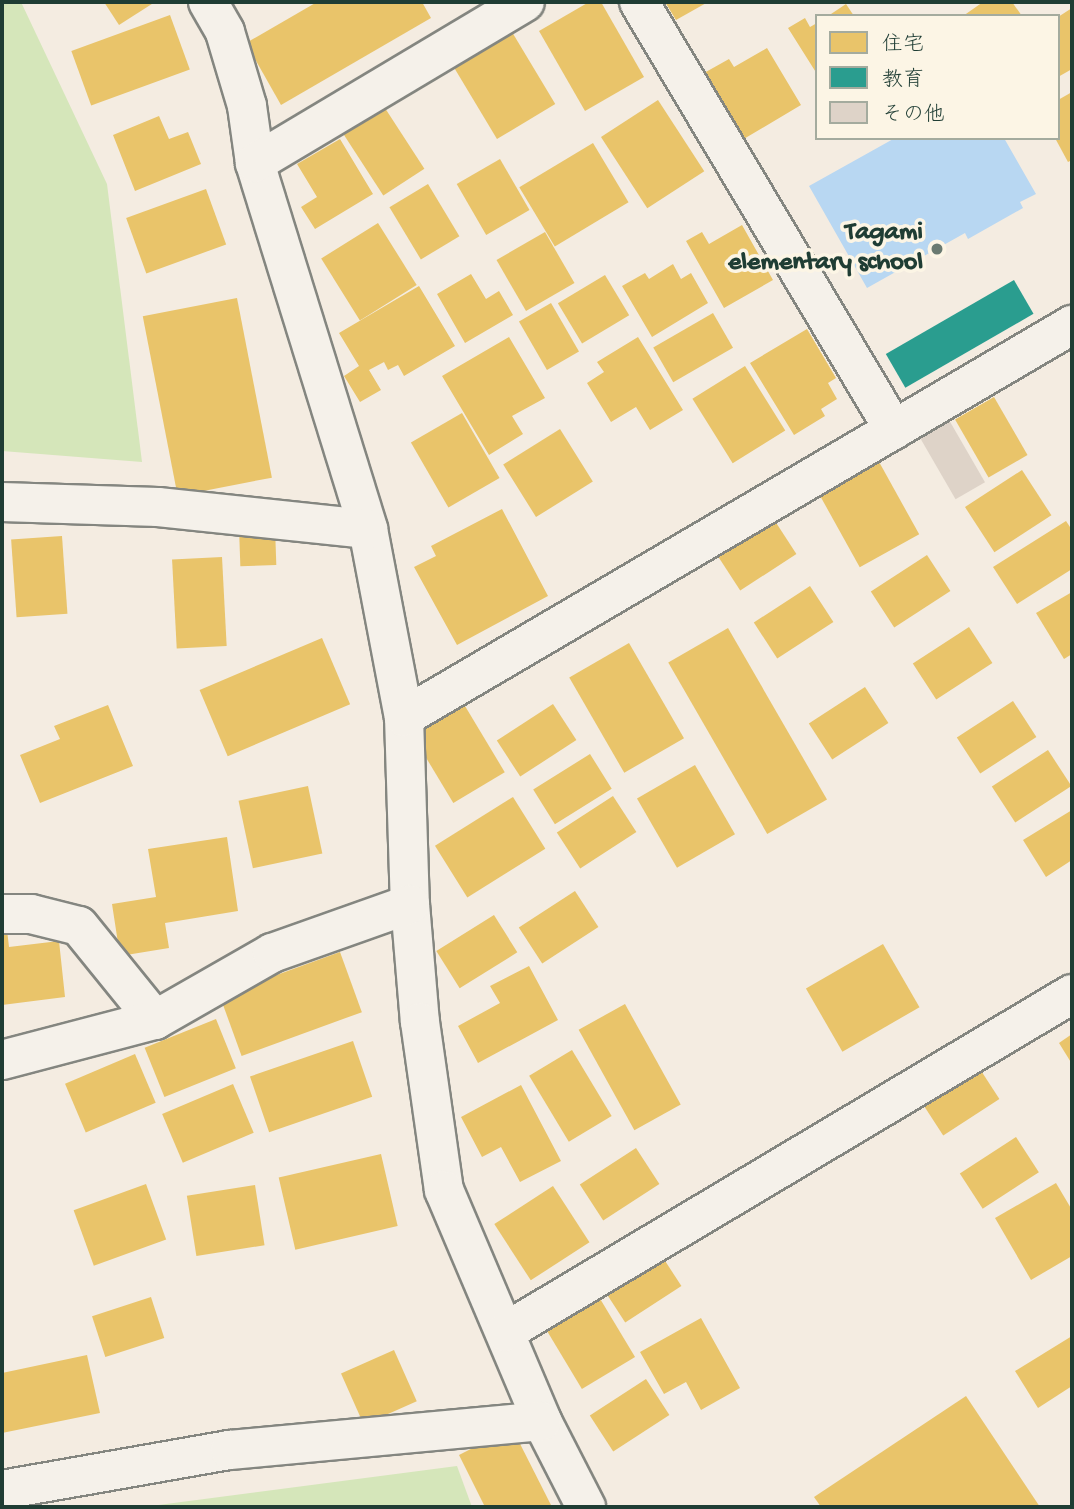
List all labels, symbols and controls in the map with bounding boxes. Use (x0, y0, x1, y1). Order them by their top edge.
legend (815, 14, 1060, 140)
text: 住宅 (882, 34, 924, 59)
text: 教育 (882, 69, 924, 94)
text: その他 (882, 104, 945, 129)
place label: Tagami elementary school (728, 218, 923, 280)
marker: Tagami elementary school (929, 241, 945, 257)

